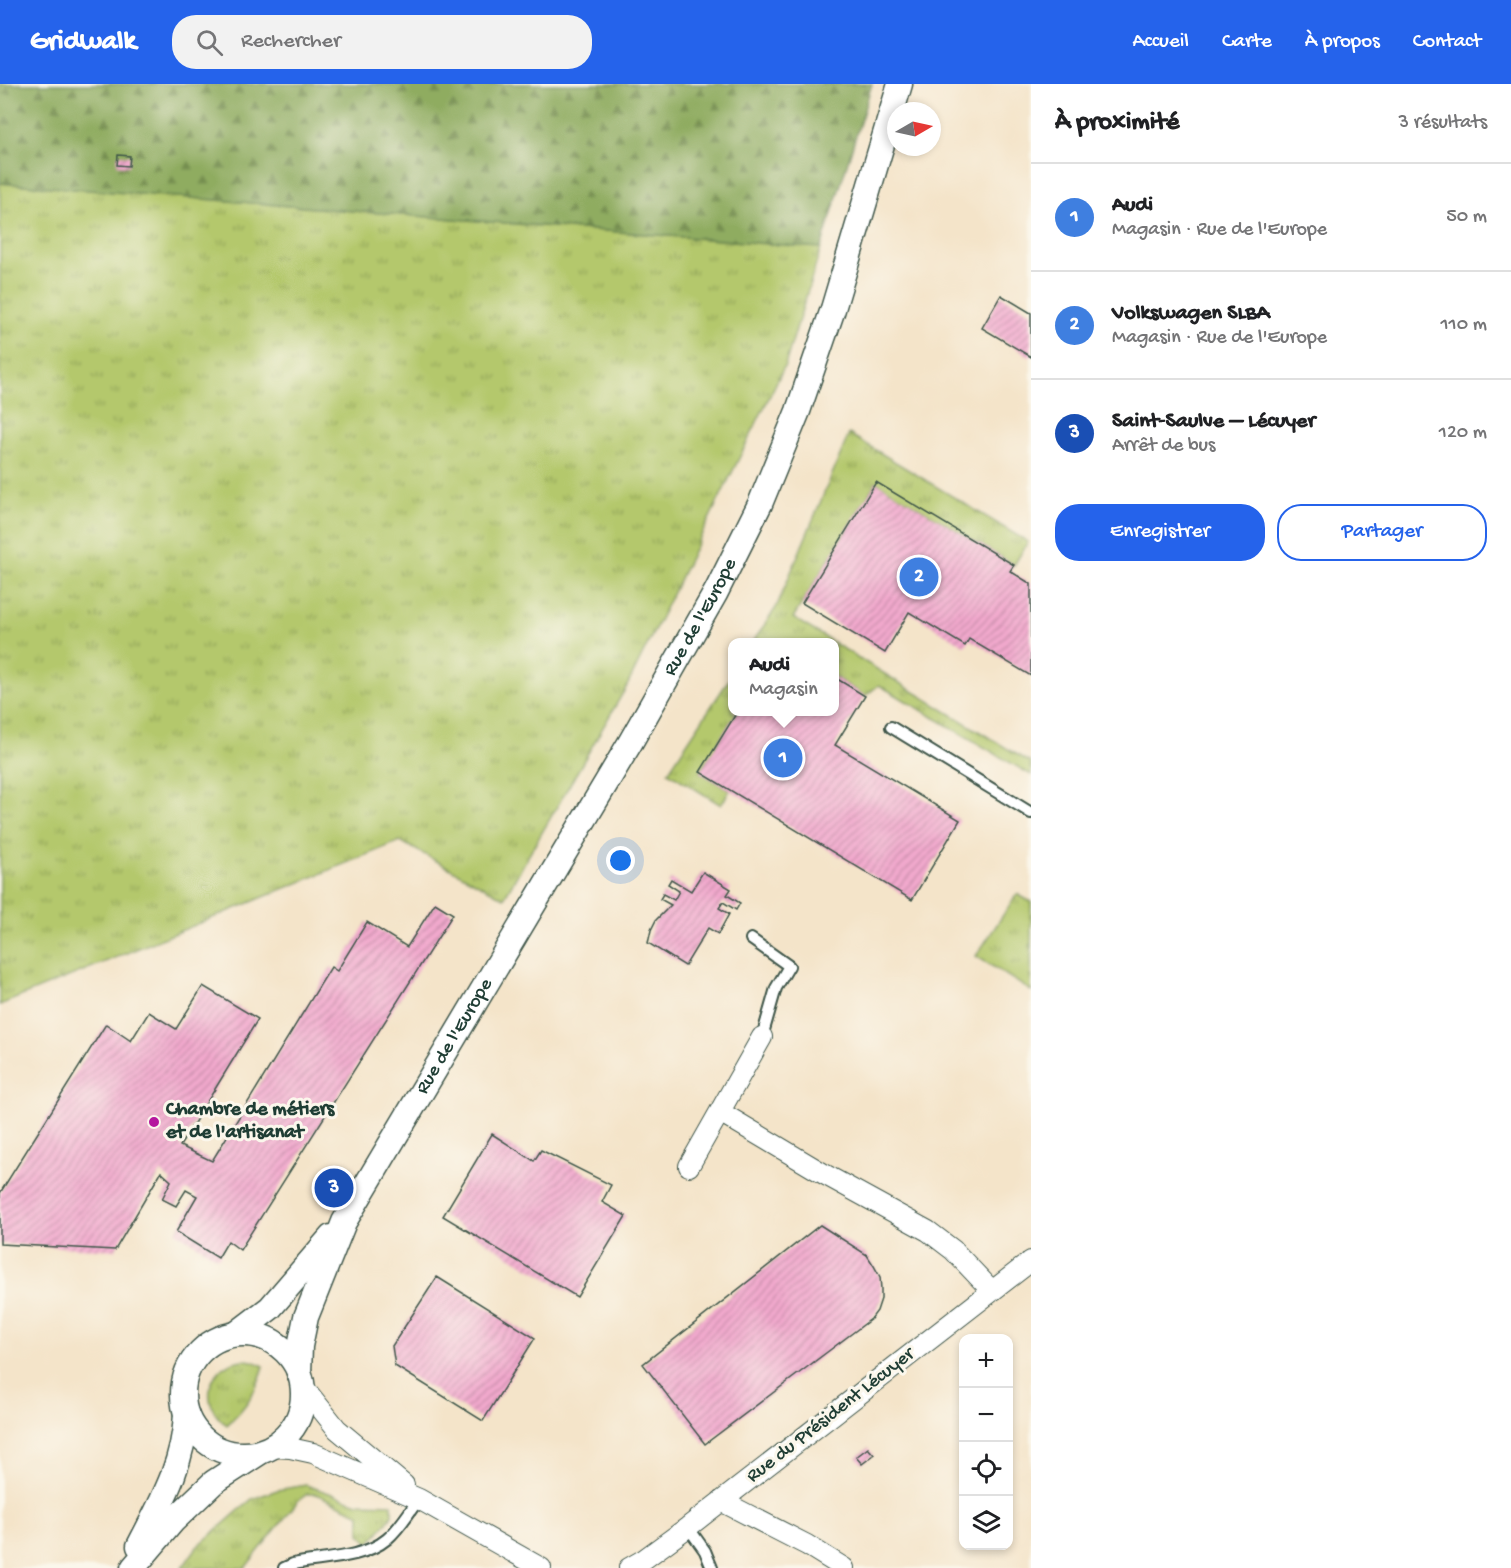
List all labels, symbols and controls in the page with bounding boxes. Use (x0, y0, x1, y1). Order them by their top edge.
search box (172, 15, 592, 69)
text: Gridwalk (30, 26, 136, 59)
icon: search (193, 26, 226, 59)
text: Rechercher (241, 29, 341, 55)
text: Accueil (1132, 30, 1189, 55)
text: Carte (1222, 30, 1272, 55)
text: À propos (1305, 30, 1380, 55)
text: Contact (1413, 30, 1481, 55)
north arrow (887, 102, 941, 156)
text: À proximité (1055, 108, 1179, 139)
text: 3 résultats (1399, 112, 1487, 135)
text: Audi (1112, 193, 1153, 219)
text: 1 (1070, 206, 1079, 229)
text: 50 m (1446, 206, 1487, 229)
text: Magasin · Rue de l'Europe (1112, 219, 1327, 242)
text: Volkswagen SLBA (1112, 301, 1270, 327)
text: 2 (1070, 314, 1079, 337)
text: 110 m (1441, 314, 1487, 337)
text: Magasin · Rue de l'Europe (1112, 327, 1327, 350)
text: Saint-Saulve – Lécuyer (1112, 409, 1315, 435)
text: 3 (1069, 422, 1080, 445)
text: 120 m (1439, 422, 1487, 445)
text: Arrêt de bus (1112, 435, 1215, 458)
button: Enregistrer (1055, 504, 1265, 561)
button: Partager (1277, 504, 1487, 561)
street label: Rue de l'Europe (659, 554, 743, 680)
pin: 2 (900, 554, 938, 600)
popup (728, 638, 839, 716)
text: Audi (749, 653, 790, 679)
text: Magasin (749, 679, 818, 702)
pin: 1 (764, 736, 802, 780)
your location (606, 846, 635, 875)
street label: Rue de l'Europe (411, 974, 498, 1099)
place label: Chambre de métiers et de l'artisanat (165, 1099, 336, 1145)
marker: Chambre de métiers et de l'artisanat (147, 1115, 161, 1129)
pin: 3 (314, 1166, 354, 1210)
map controls (959, 1334, 1013, 1550)
button: + (959, 1334, 1013, 1388)
street label: Rue du Président Lécuyer (743, 1342, 921, 1489)
button: − (959, 1388, 1013, 1442)
button: locate (959, 1442, 1013, 1496)
button: layers (959, 1496, 1013, 1550)

